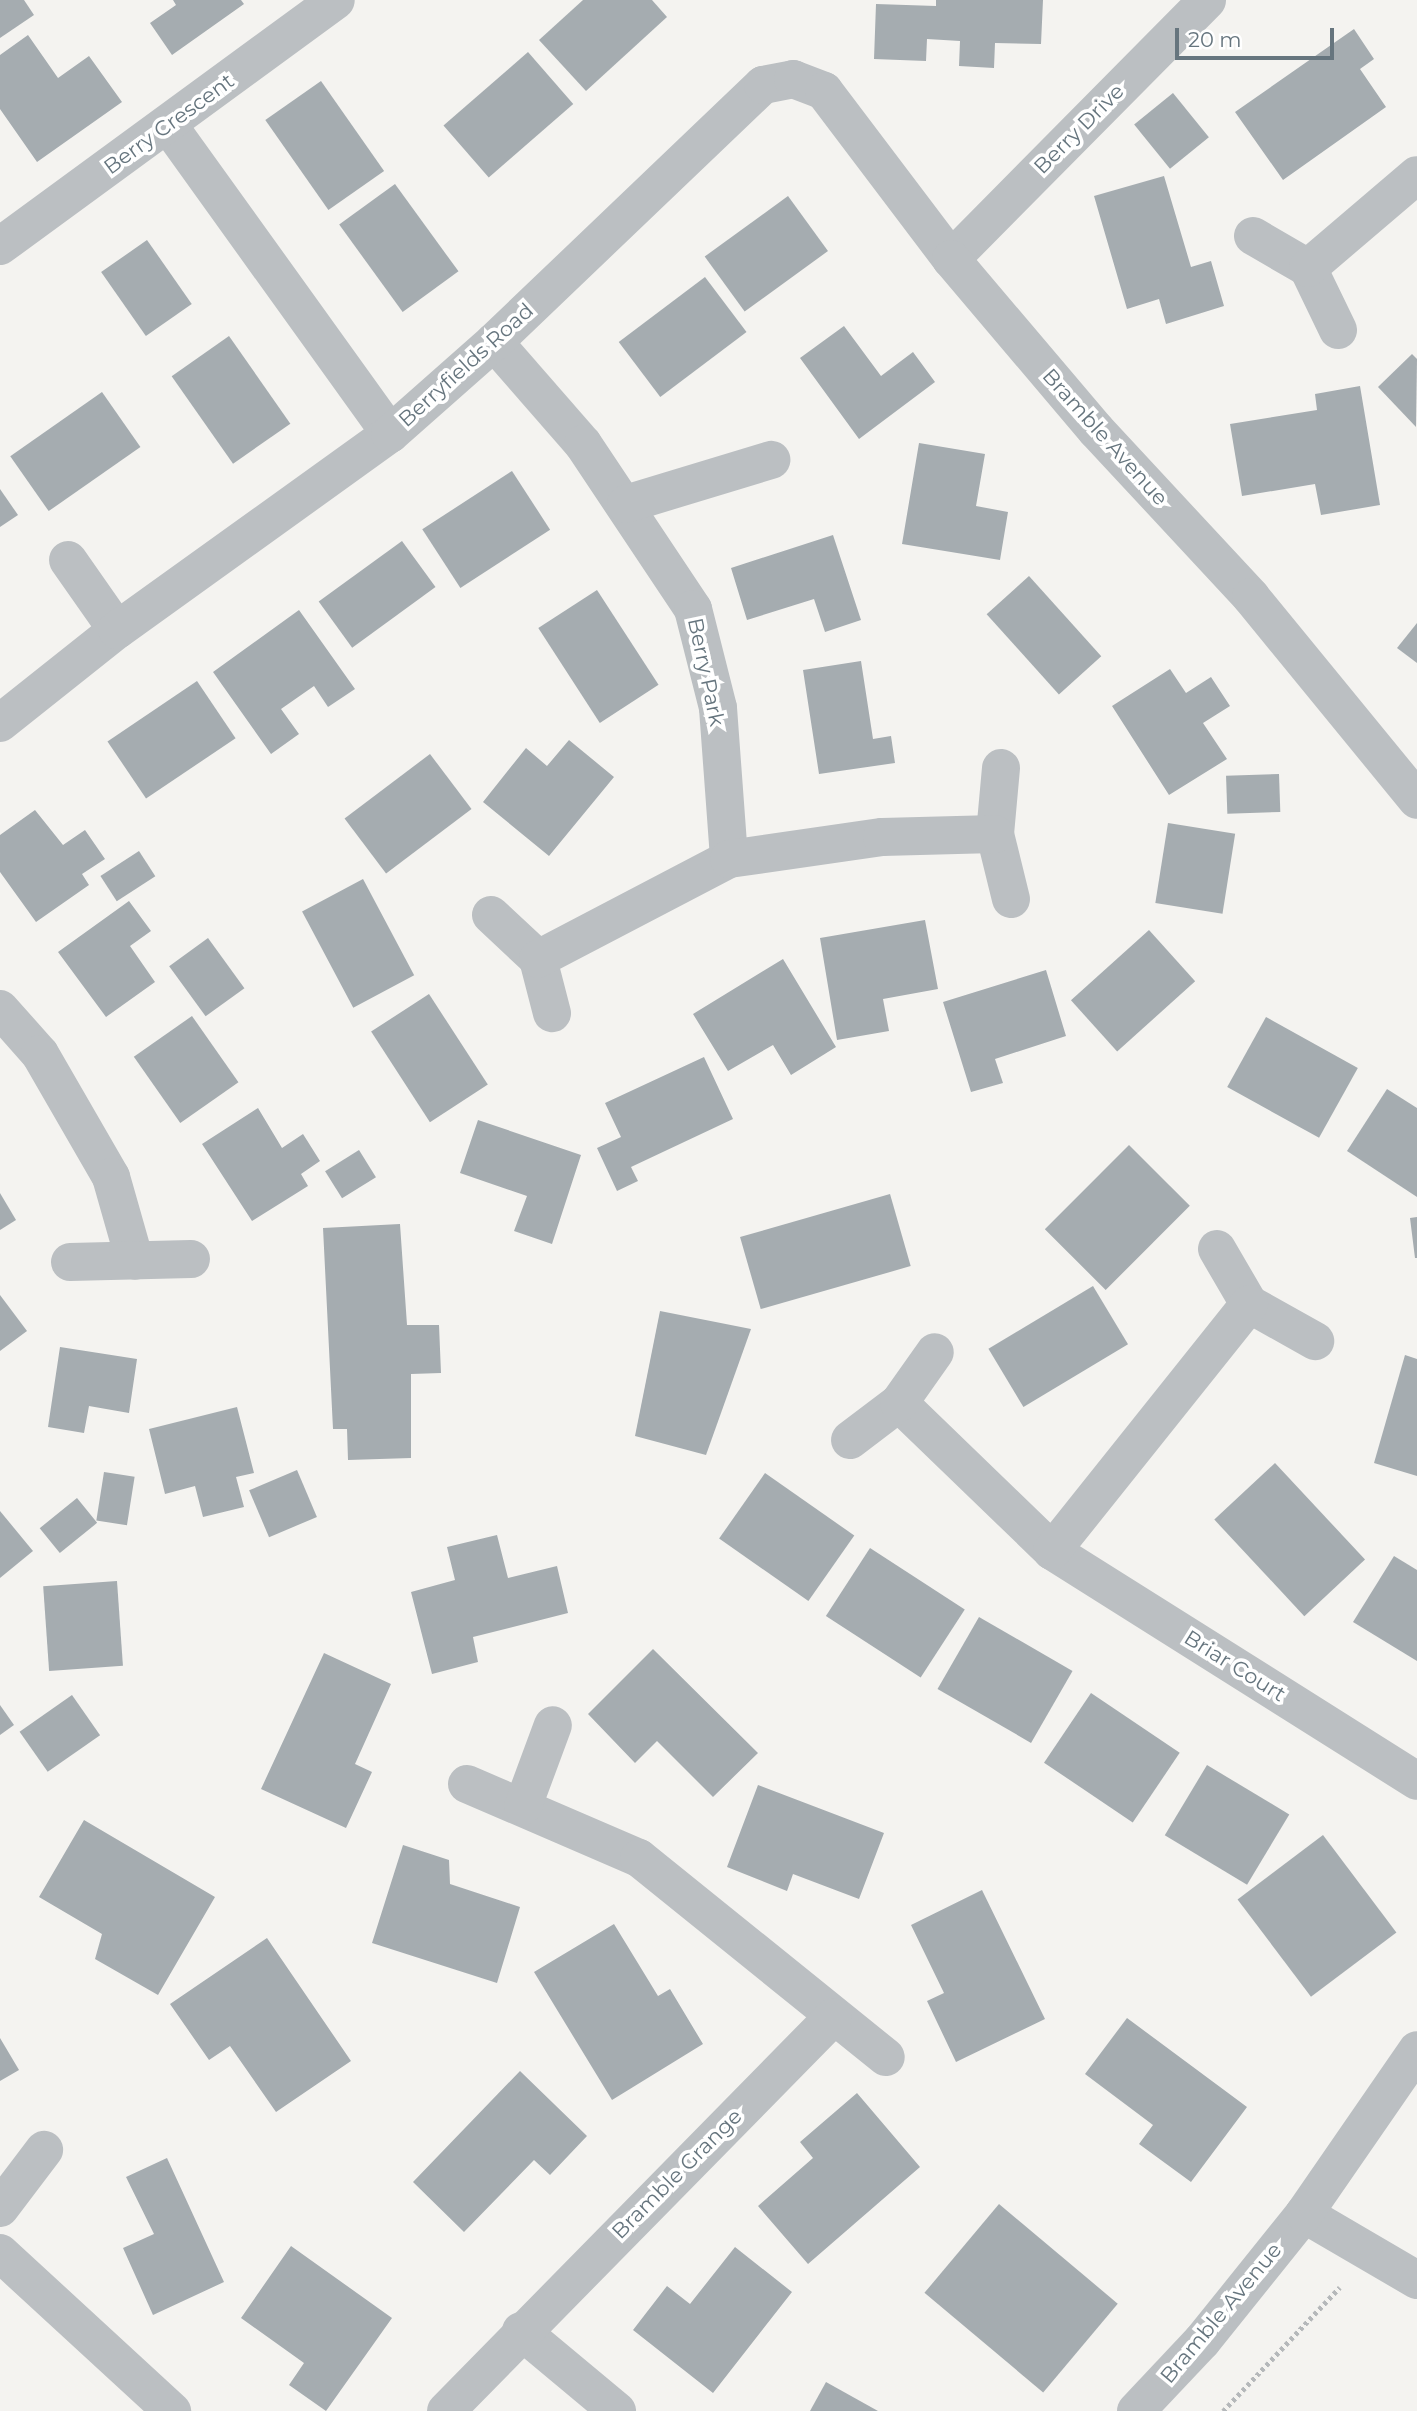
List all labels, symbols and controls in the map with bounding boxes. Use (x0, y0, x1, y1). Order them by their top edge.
scale bar (1179, 14, 1338, 58)
text: 20 m (1188, 27, 1242, 52)
street label: Berry Crescent (99, 68, 239, 180)
street label: Berry Drive (1029, 79, 1129, 179)
street label: Berryfields Road (393, 298, 539, 432)
street label: Bramble Avenue (1037, 363, 1173, 511)
street label: Berry Park (682, 616, 730, 728)
street label: Briar Court (1180, 1625, 1290, 1707)
street label: Bramble Grange (607, 2104, 747, 2244)
street label: Bramble Avenue (1155, 2238, 1287, 2388)

